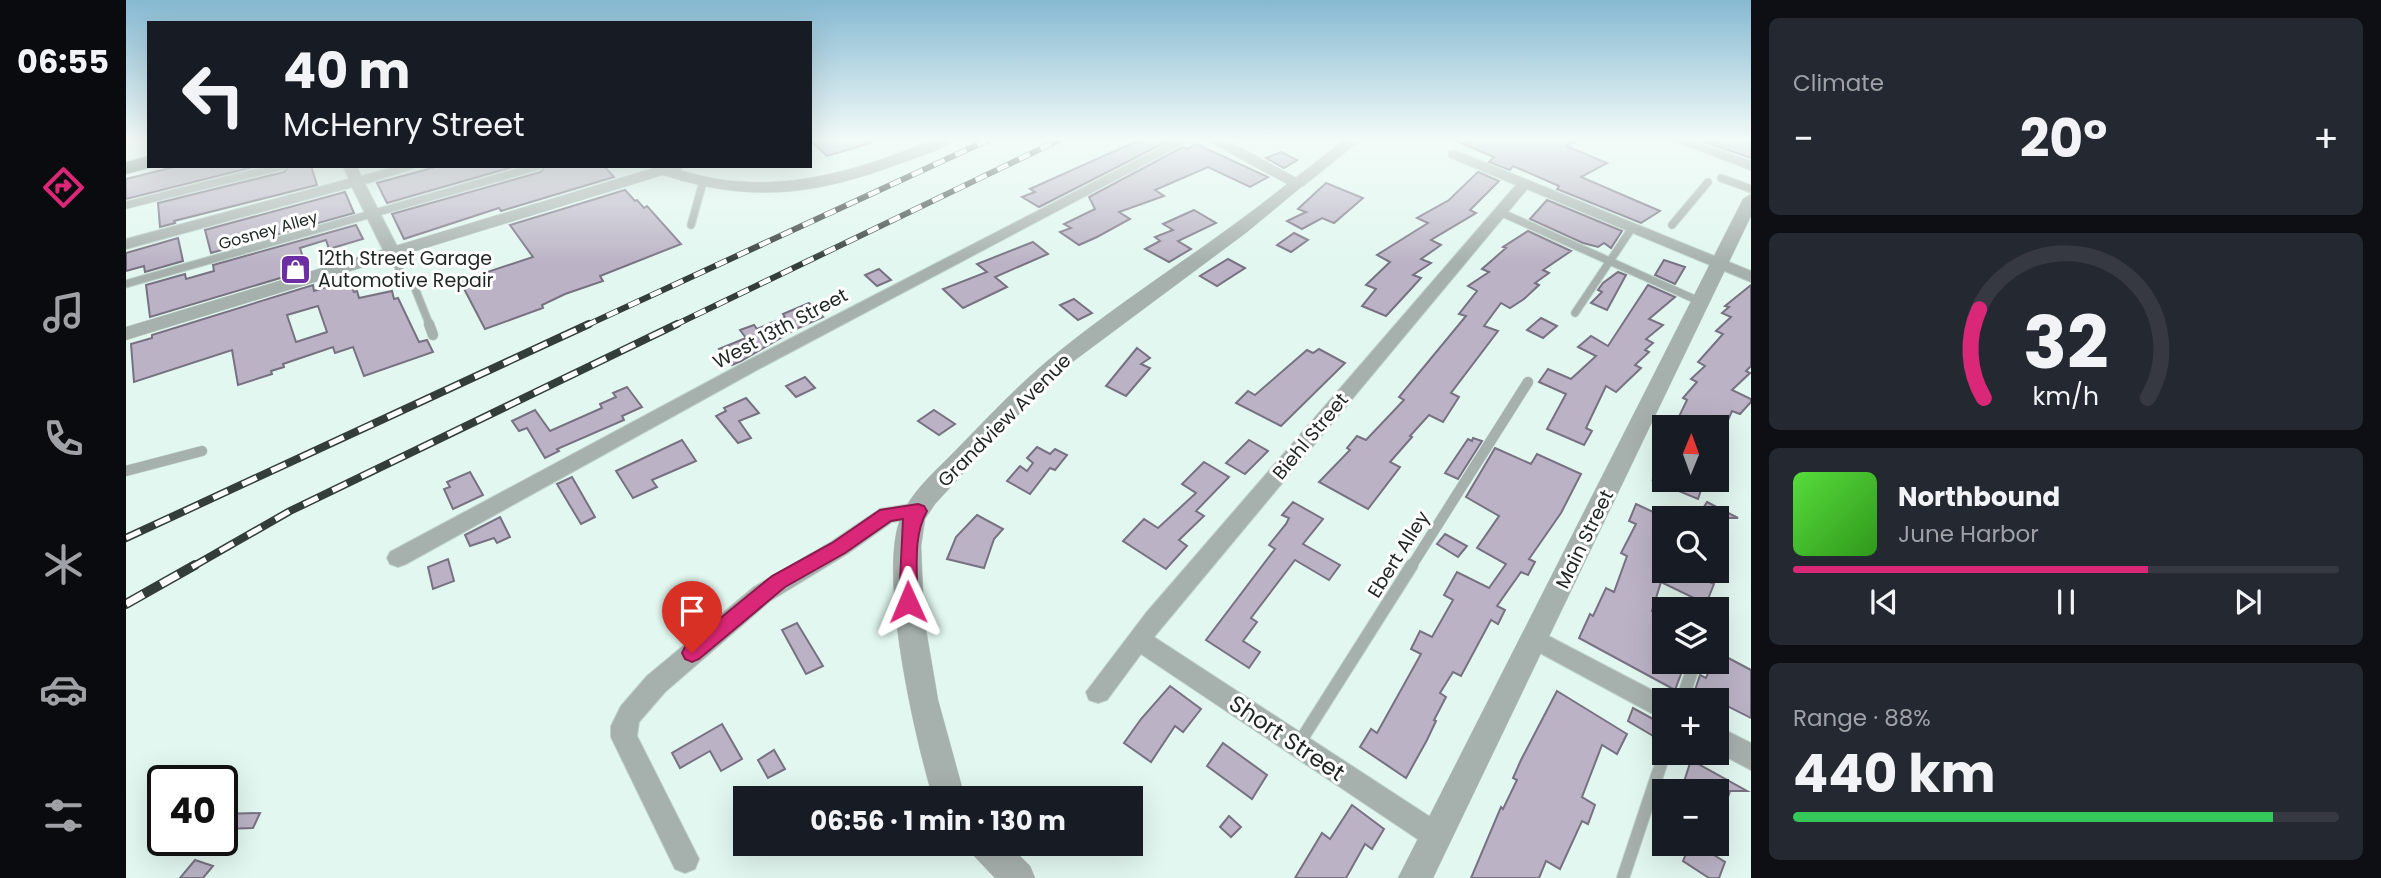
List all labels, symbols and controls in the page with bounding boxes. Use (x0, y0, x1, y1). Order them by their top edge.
text: 40 m (283, 37, 410, 105)
text: 06:55 (17, 39, 109, 84)
icon: left (168, 49, 259, 140)
text: Climate (1793, 67, 1884, 99)
text: McHenry Street (283, 102, 525, 147)
text: 20° (2020, 102, 2107, 175)
text: − (1793, 112, 1814, 165)
text: + (2313, 112, 2339, 165)
icon: directions (39, 163, 88, 212)
street label: Gosney Alley (216, 205, 320, 256)
place label: 12th Street Garage Automotive Repair (318, 245, 494, 294)
shop icon: 12th Street Garage Automotive Repair (278, 252, 312, 286)
street label: West 13th Street (708, 281, 853, 375)
icon: music (39, 288, 88, 337)
text: 32 (2023, 292, 2109, 393)
street label: Grandview Avenue (932, 348, 1077, 493)
text: km/h (2033, 378, 2099, 413)
street label: Biehl Street (1266, 387, 1355, 485)
icon: phone (39, 414, 88, 463)
north arrow (1652, 415, 1729, 492)
map controls (1652, 415, 1729, 856)
text: Northbound (1898, 479, 2060, 515)
street label: Main Street (1549, 485, 1620, 593)
street label: Ebert Alley (1361, 505, 1436, 603)
button: search (1652, 506, 1729, 583)
text: June Harbor (1898, 518, 2039, 550)
icon: climate (39, 540, 88, 589)
position arrow (871, 565, 945, 639)
pin (662, 581, 722, 653)
icon: previous (1865, 583, 1903, 621)
icon: pause (2047, 583, 2085, 621)
icon: next (2229, 583, 2267, 621)
icon: arrive (673, 592, 711, 630)
button: layers (1652, 597, 1729, 674)
icon: car (39, 665, 88, 714)
street label: Short Street (1223, 687, 1351, 789)
button: + (1652, 688, 1729, 765)
text: Range · 88% (1793, 702, 1931, 734)
text: 440 km (1793, 737, 1996, 810)
speed limit sign: 40 (147, 765, 238, 856)
button: − (1652, 779, 1729, 856)
icon: filters (39, 791, 88, 840)
text: 06:56 · 1 min · 130 m (810, 803, 1066, 839)

